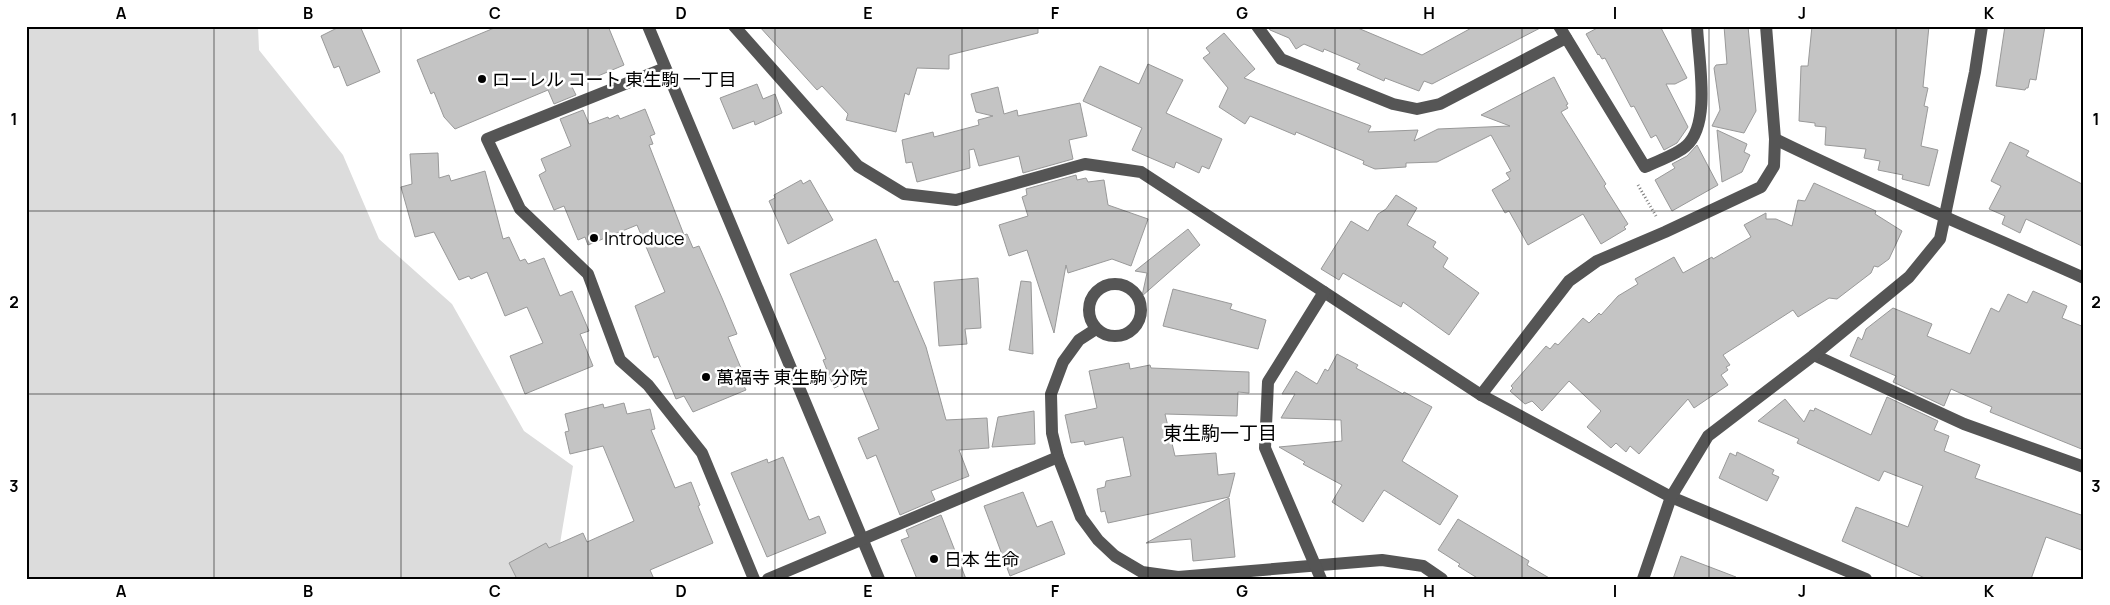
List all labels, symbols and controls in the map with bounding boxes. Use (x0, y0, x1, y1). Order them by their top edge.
text: A (116, 2, 127, 24)
text: B (303, 2, 313, 24)
text: C (489, 2, 501, 24)
text: D (675, 2, 687, 24)
text: E (863, 2, 873, 24)
text: F (1051, 2, 1060, 24)
text: G (1236, 2, 1248, 24)
text: H (1423, 2, 1435, 24)
text: I (1613, 2, 1617, 24)
text: J (1798, 2, 1806, 24)
text: K (1984, 2, 1995, 24)
place label: ローレル コート 東生駒 一丁目 (492, 67, 737, 91)
marker: ローレル コート 東生駒 一丁目 (476, 73, 488, 85)
text: 1 (10, 108, 18, 130)
text: 1 (2092, 108, 2100, 130)
place label: Introduce (604, 226, 685, 250)
marker: Introduce (588, 232, 600, 244)
text: 2 (9, 291, 19, 313)
text: 2 (2091, 291, 2101, 313)
place label: 萬福寺 東生駒 分院 (716, 365, 867, 389)
marker: 萬福寺 東生駒 分院 (700, 371, 712, 383)
district label: 東生駒一丁目 (1163, 420, 1277, 446)
text: 3 (9, 475, 19, 497)
text: 3 (2091, 475, 2101, 497)
place label: 日本 生命 (944, 547, 1020, 571)
marker: 日本 生命 (928, 553, 940, 565)
text: A (116, 580, 127, 602)
text: B (303, 580, 313, 602)
text: C (489, 580, 501, 602)
text: D (675, 580, 687, 602)
text: E (863, 580, 873, 602)
text: F (1051, 580, 1060, 602)
text: G (1236, 580, 1248, 602)
text: H (1423, 580, 1435, 602)
text: I (1613, 580, 1617, 602)
text: J (1798, 580, 1806, 602)
text: K (1984, 580, 1995, 602)

